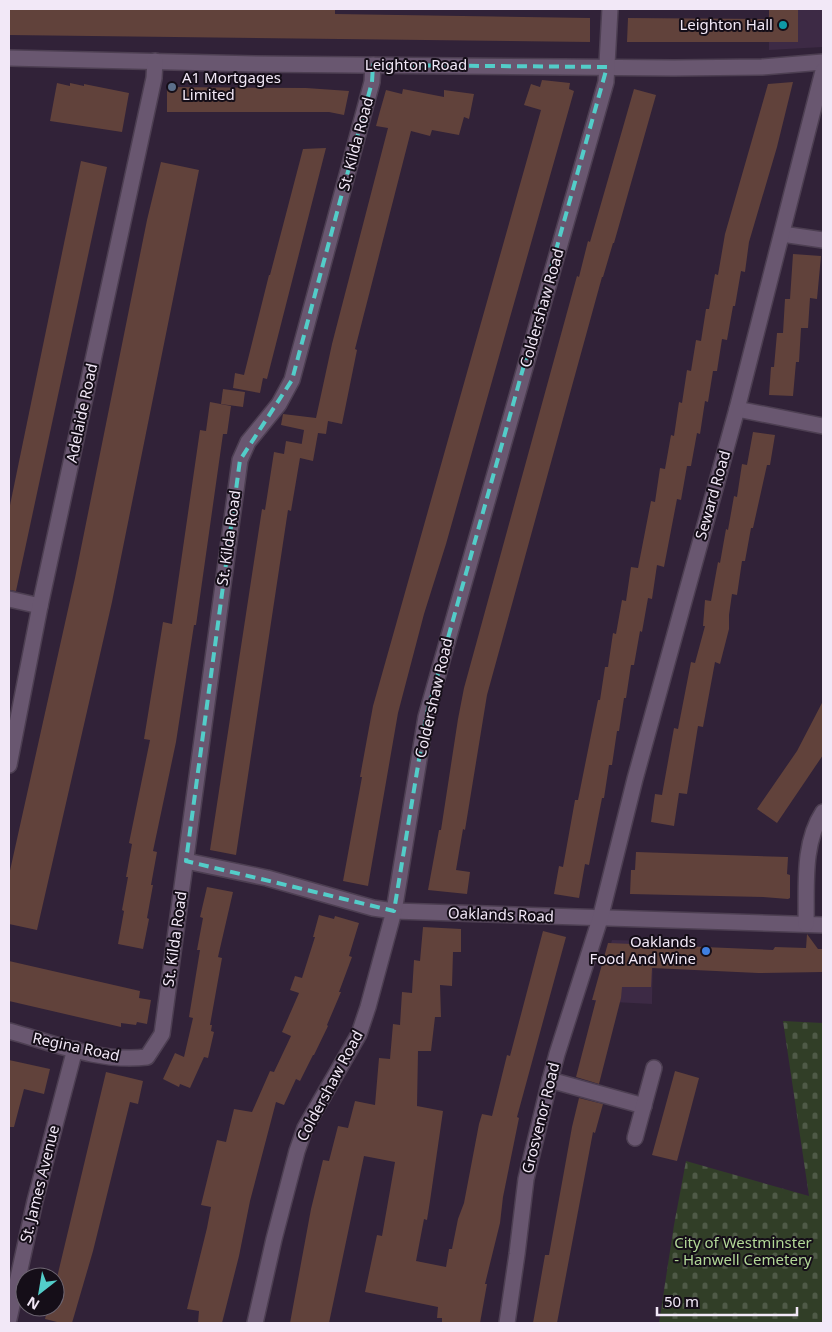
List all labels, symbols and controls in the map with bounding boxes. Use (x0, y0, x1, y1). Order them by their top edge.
place label: Leighton Hall (679, 14, 773, 34)
marker: Leighton Hall (777, 19, 789, 31)
street label: Leighton Road (365, 54, 467, 74)
place label: A1 Mortgages Limited (182, 67, 281, 104)
marker: A1 Mortgages Limited (166, 81, 178, 93)
street label: St. Kilda Road (333, 95, 377, 193)
street label: Coldershaw Road (514, 246, 568, 370)
street label: Adelaide Road (61, 361, 101, 464)
street label: Seward Road (690, 448, 734, 542)
street label: St. Kilda Road (211, 489, 245, 587)
street label: Coldershaw Road (409, 636, 457, 760)
street label: St. Kilda Road (157, 890, 191, 988)
street label: Oaklands Road (448, 902, 554, 926)
place label: Oaklands Food And Wine (589, 931, 696, 968)
marker: Oaklands Food And Wine (700, 945, 712, 957)
street label: Regina Road (31, 1027, 122, 1065)
street label: Coldershaw Road (291, 1027, 367, 1144)
street label: Grosvenor Road (517, 1060, 563, 1175)
street label: St. James Avenue (15, 1123, 63, 1245)
park label: City of Westminster - Hanwell Cemetery (674, 1232, 812, 1269)
north arrow (15, 1267, 65, 1317)
scale bar (657, 1284, 797, 1316)
text: 50 m (664, 1291, 699, 1311)
text: N (23, 1292, 43, 1315)

